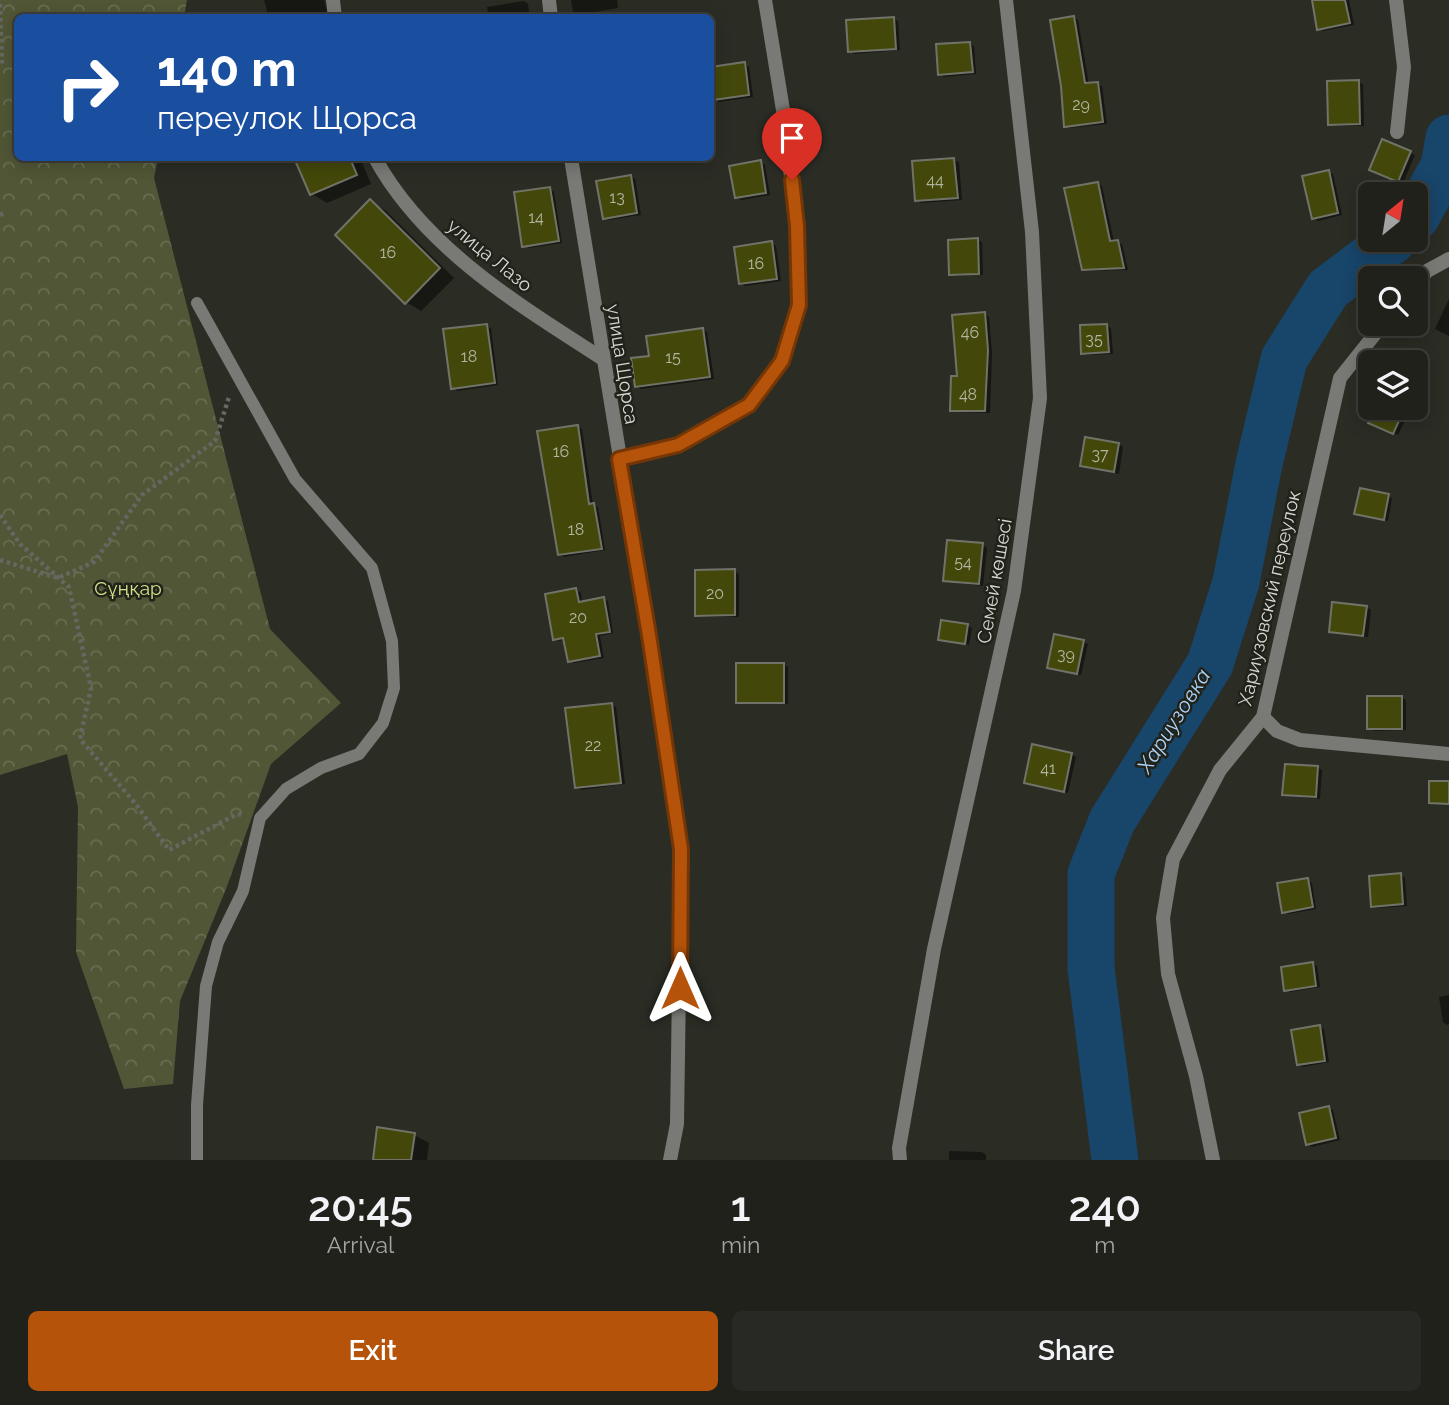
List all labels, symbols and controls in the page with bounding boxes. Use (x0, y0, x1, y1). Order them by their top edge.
text: 140 m (157, 40, 297, 97)
icon: right (42, 42, 133, 133)
house number: 29 (1072, 95, 1090, 114)
text: переулок Щорса (157, 99, 417, 136)
pin (762, 108, 822, 180)
icon: arrive (773, 119, 811, 157)
house number: 44 (926, 171, 944, 190)
north arrow (1358, 182, 1428, 252)
map controls (1358, 182, 1428, 420)
house number: 13 (609, 188, 625, 207)
house number: 14 (528, 208, 544, 227)
street label: улица Лазо (443, 214, 537, 296)
house number: 16 (380, 243, 396, 262)
house number: 16 (748, 254, 764, 273)
button: search (1358, 266, 1428, 336)
street label: улица Щорса (603, 302, 643, 426)
house number: 46 (961, 323, 979, 342)
house number: 35 (1085, 330, 1103, 349)
house number: 18 (461, 347, 477, 366)
house number: 15 (665, 348, 681, 367)
button: layers (1358, 350, 1428, 420)
house number: 48 (959, 385, 977, 404)
house number: 16 (553, 442, 569, 461)
house number: 37 (1091, 445, 1109, 464)
street label: Хариузовский переулок (1233, 488, 1305, 708)
street label: Семей көшесі (972, 517, 1016, 645)
house number: 18 (568, 520, 584, 539)
house number: 54 (954, 553, 972, 572)
park label: Сұңқар (94, 577, 162, 599)
house number: 20 (706, 584, 724, 603)
house number: 20 (569, 608, 587, 627)
house number: 39 (1057, 645, 1075, 664)
water label: Хариузовка (1131, 664, 1215, 779)
house number: 22 (585, 736, 601, 755)
house number: 41 (1040, 759, 1056, 778)
position arrow (643, 951, 717, 1025)
text: 20:45 (308, 1182, 413, 1231)
text: 1 (731, 1182, 751, 1231)
text: 240 (1068, 1182, 1141, 1231)
text: Arrival (327, 1231, 394, 1258)
text: min (721, 1231, 761, 1258)
text: m (1094, 1231, 1115, 1258)
button: Exit (28, 1311, 718, 1391)
button: Share (732, 1311, 1421, 1391)

